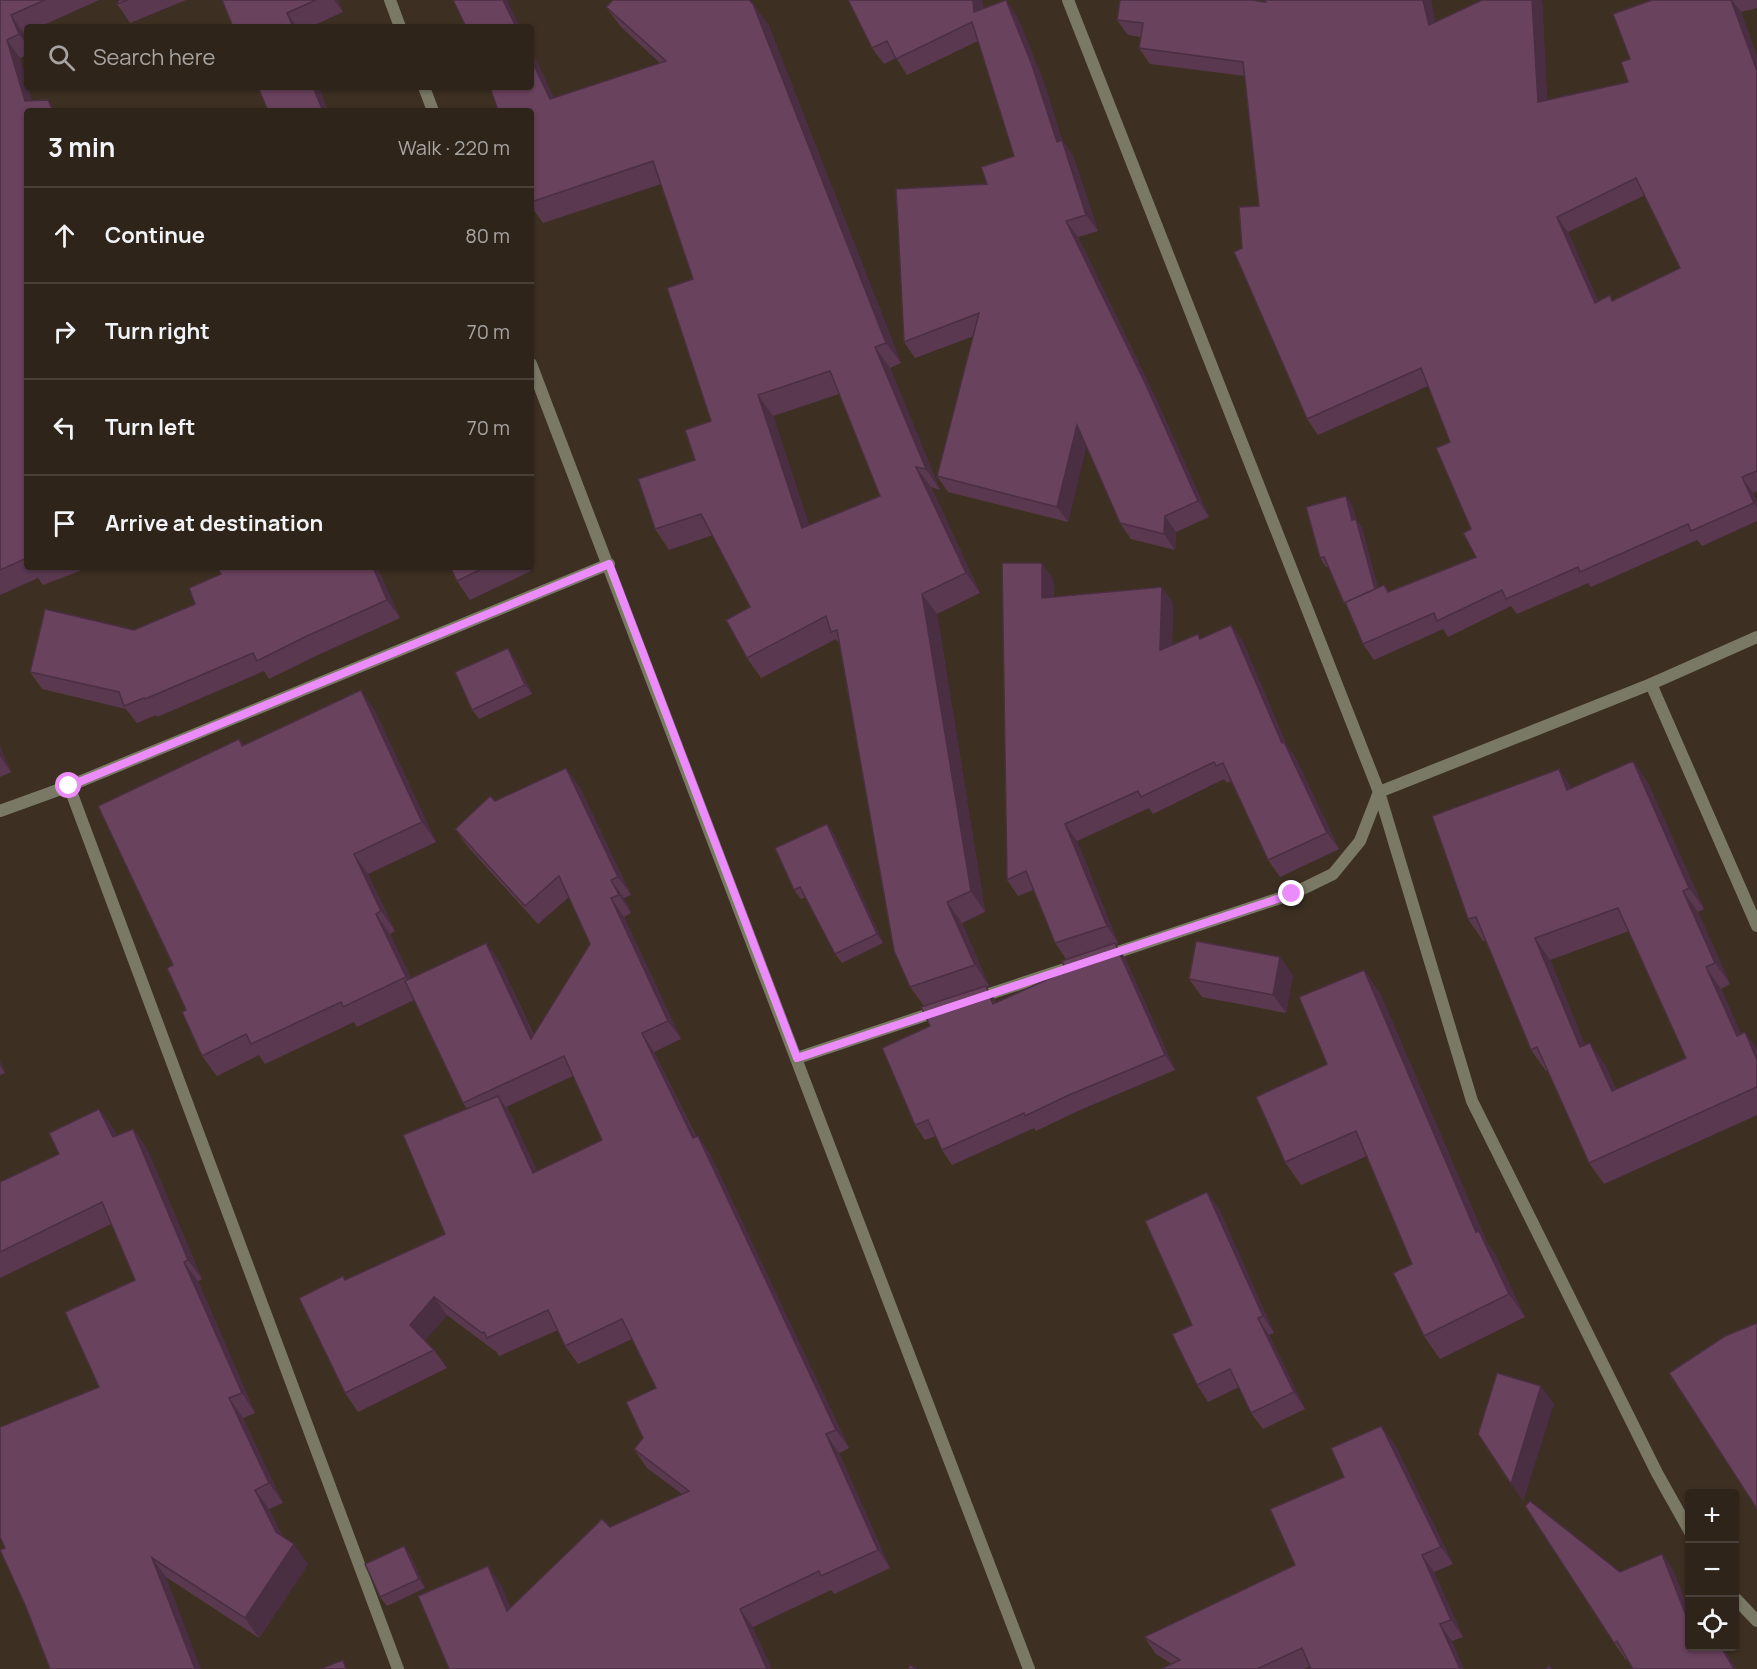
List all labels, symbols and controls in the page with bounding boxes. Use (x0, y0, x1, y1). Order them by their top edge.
search box (24, 24, 534, 90)
icon: search (45, 41, 78, 74)
text: Search here (93, 42, 215, 72)
text: 3 min (48, 129, 115, 165)
text: Walk · 220 m (398, 134, 510, 161)
icon: ahead (48, 219, 81, 252)
text: Continue (105, 220, 205, 250)
text: 80 m (465, 222, 510, 249)
icon: right (48, 315, 81, 348)
text: Turn right (105, 316, 210, 346)
text: 70 m (467, 318, 510, 345)
icon: left (48, 411, 81, 444)
text: Turn left (105, 412, 195, 442)
text: 70 m (467, 414, 510, 441)
icon: arrive (48, 507, 81, 540)
text: Arrive at destination (105, 508, 323, 538)
route start (55, 772, 81, 798)
route end (1278, 880, 1304, 906)
map controls (1685, 1489, 1739, 1651)
button: + (1685, 1489, 1739, 1543)
button: − (1685, 1543, 1739, 1597)
button: locate (1685, 1597, 1739, 1651)

